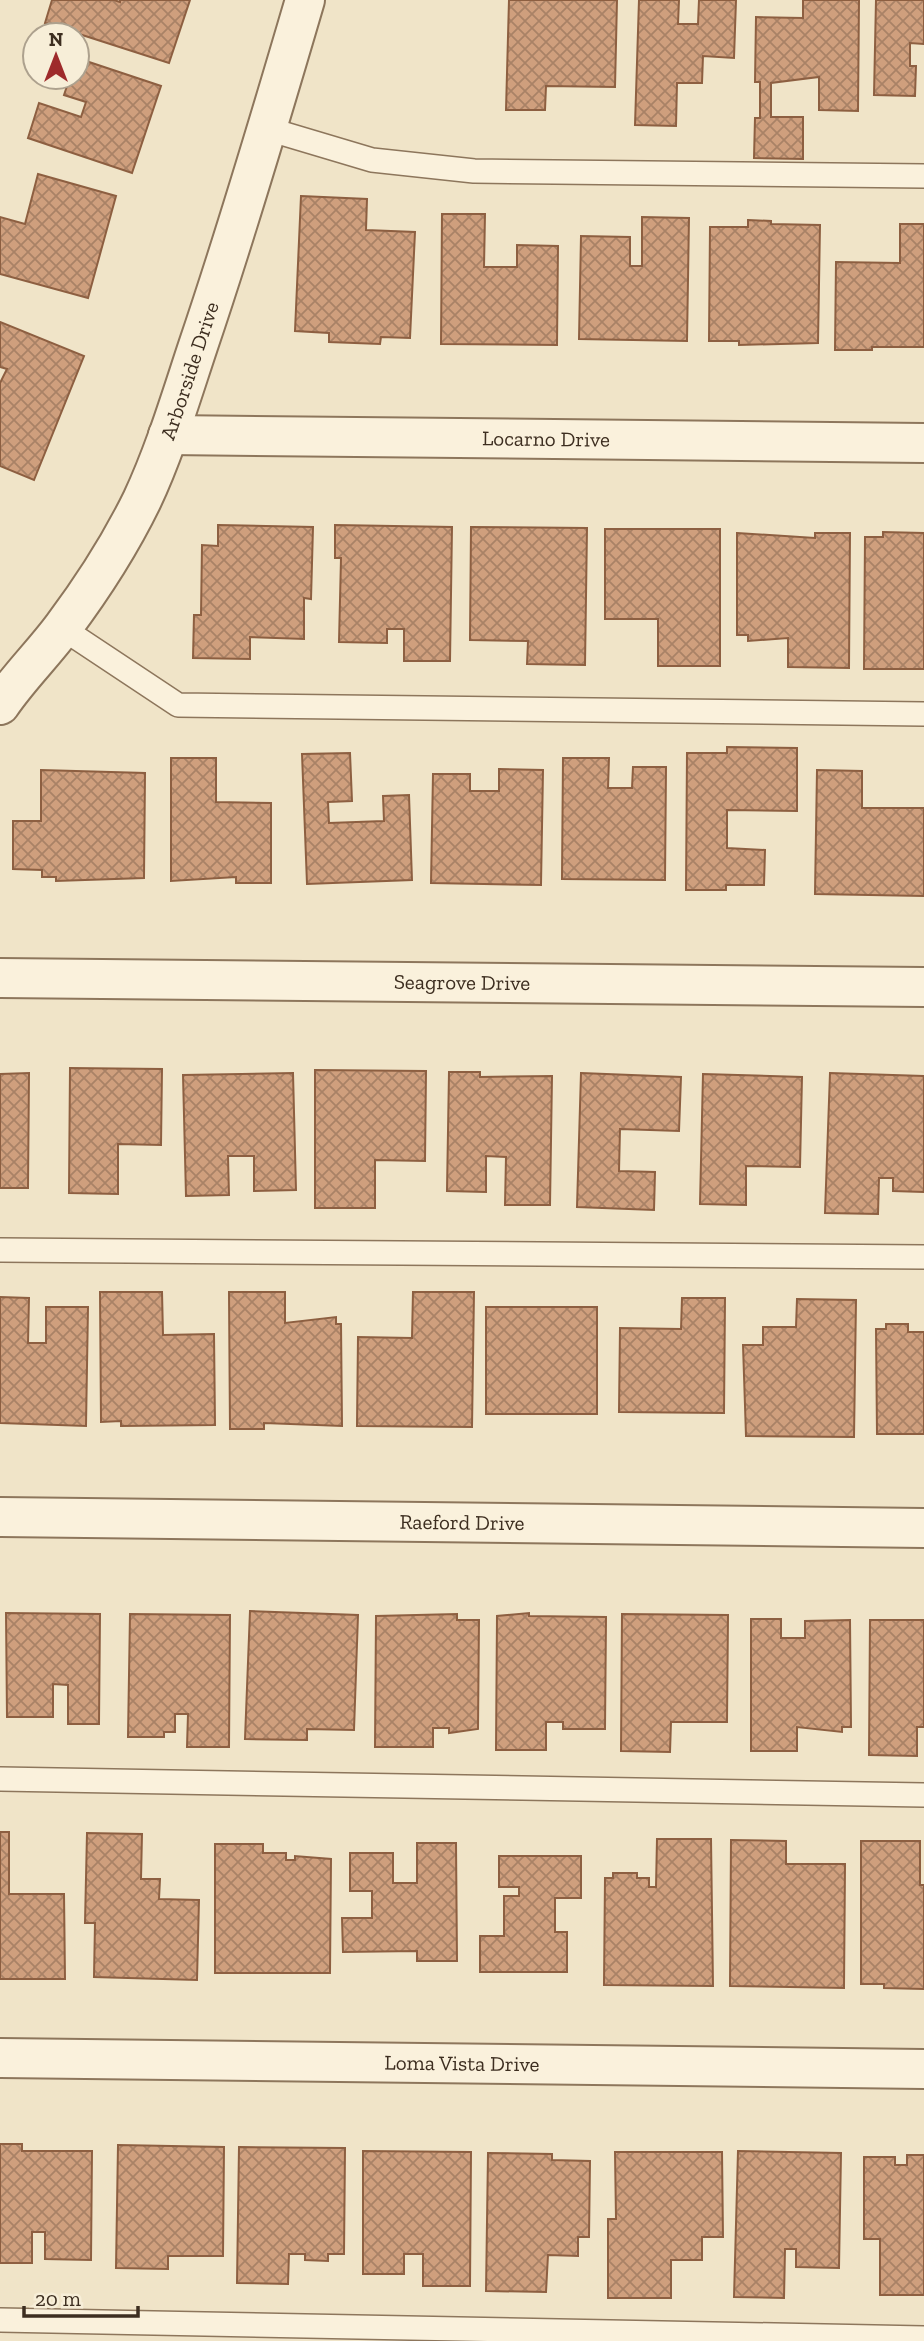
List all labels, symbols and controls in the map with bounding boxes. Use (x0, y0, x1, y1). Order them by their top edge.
north arrow (21, 21, 91, 91)
text: N (49, 28, 63, 51)
street label: Arborside Drive (155, 298, 224, 443)
street label: Locarno Drive (482, 425, 610, 452)
street label: Seagrove Drive (394, 969, 530, 995)
street label: Raeford Drive (399, 1509, 525, 1535)
street label: Loma Vista Drive (384, 2050, 540, 2076)
scale bar (24, 2274, 138, 2318)
text: 20 m (35, 2286, 81, 2311)

